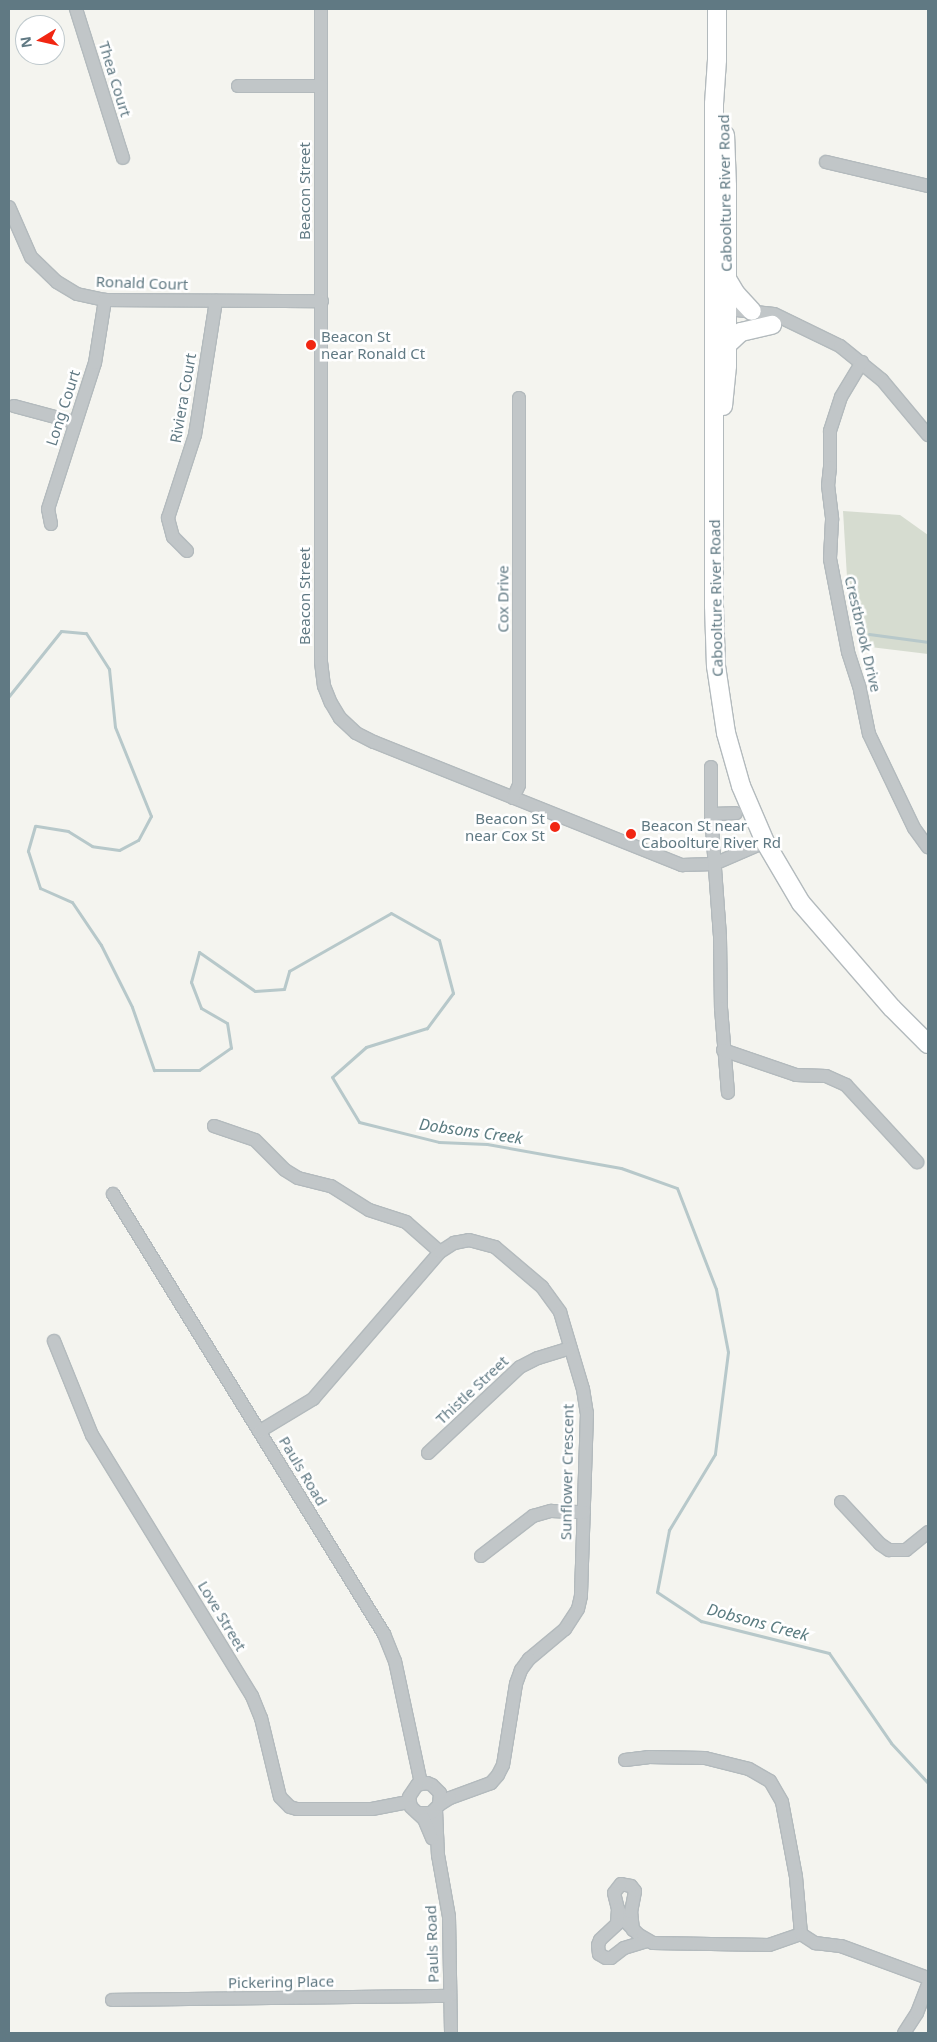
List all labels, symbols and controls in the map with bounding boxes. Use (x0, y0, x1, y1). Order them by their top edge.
north arrow (15, 15, 65, 65)
text: N (15, 35, 36, 49)
street label: Thea Court (95, 39, 135, 119)
street label: Caboolture River Road (715, 114, 735, 272)
street label: Beacon Street (296, 142, 314, 240)
street label: Ronald Court (95, 272, 189, 294)
place label: Beacon St near Ronald Ct (321, 327, 425, 362)
marker: Beacon St near Ronald Ct (305, 339, 317, 351)
street label: Riviera Court (166, 352, 200, 444)
street label: Long Court (42, 368, 84, 448)
street label: Caboolture River Road (706, 519, 726, 677)
street label: Beacon Street (296, 547, 314, 645)
street label: Cox Drive (494, 565, 512, 633)
street label: Crestbrook Drive (841, 574, 885, 694)
place label: Beacon St near Cox St (465, 809, 545, 844)
place label: Beacon St near Caboolture River Rd (641, 816, 781, 851)
marker: Beacon St near Cox St (549, 821, 561, 833)
marker: Beacon St near Caboolture River Rd (625, 828, 637, 840)
water label: Dobsons Creek (418, 1114, 524, 1148)
street label: Thistle Street (432, 1352, 512, 1428)
street label: Sunflower Crescent (557, 1404, 577, 1540)
street label: Pauls Road (275, 1433, 331, 1509)
street label: Love Street (194, 1578, 250, 1654)
water label: Dobsons Creek (705, 1599, 811, 1645)
street label: Pauls Road (422, 1905, 442, 1983)
street label: Pickering Place (228, 1972, 334, 1992)

